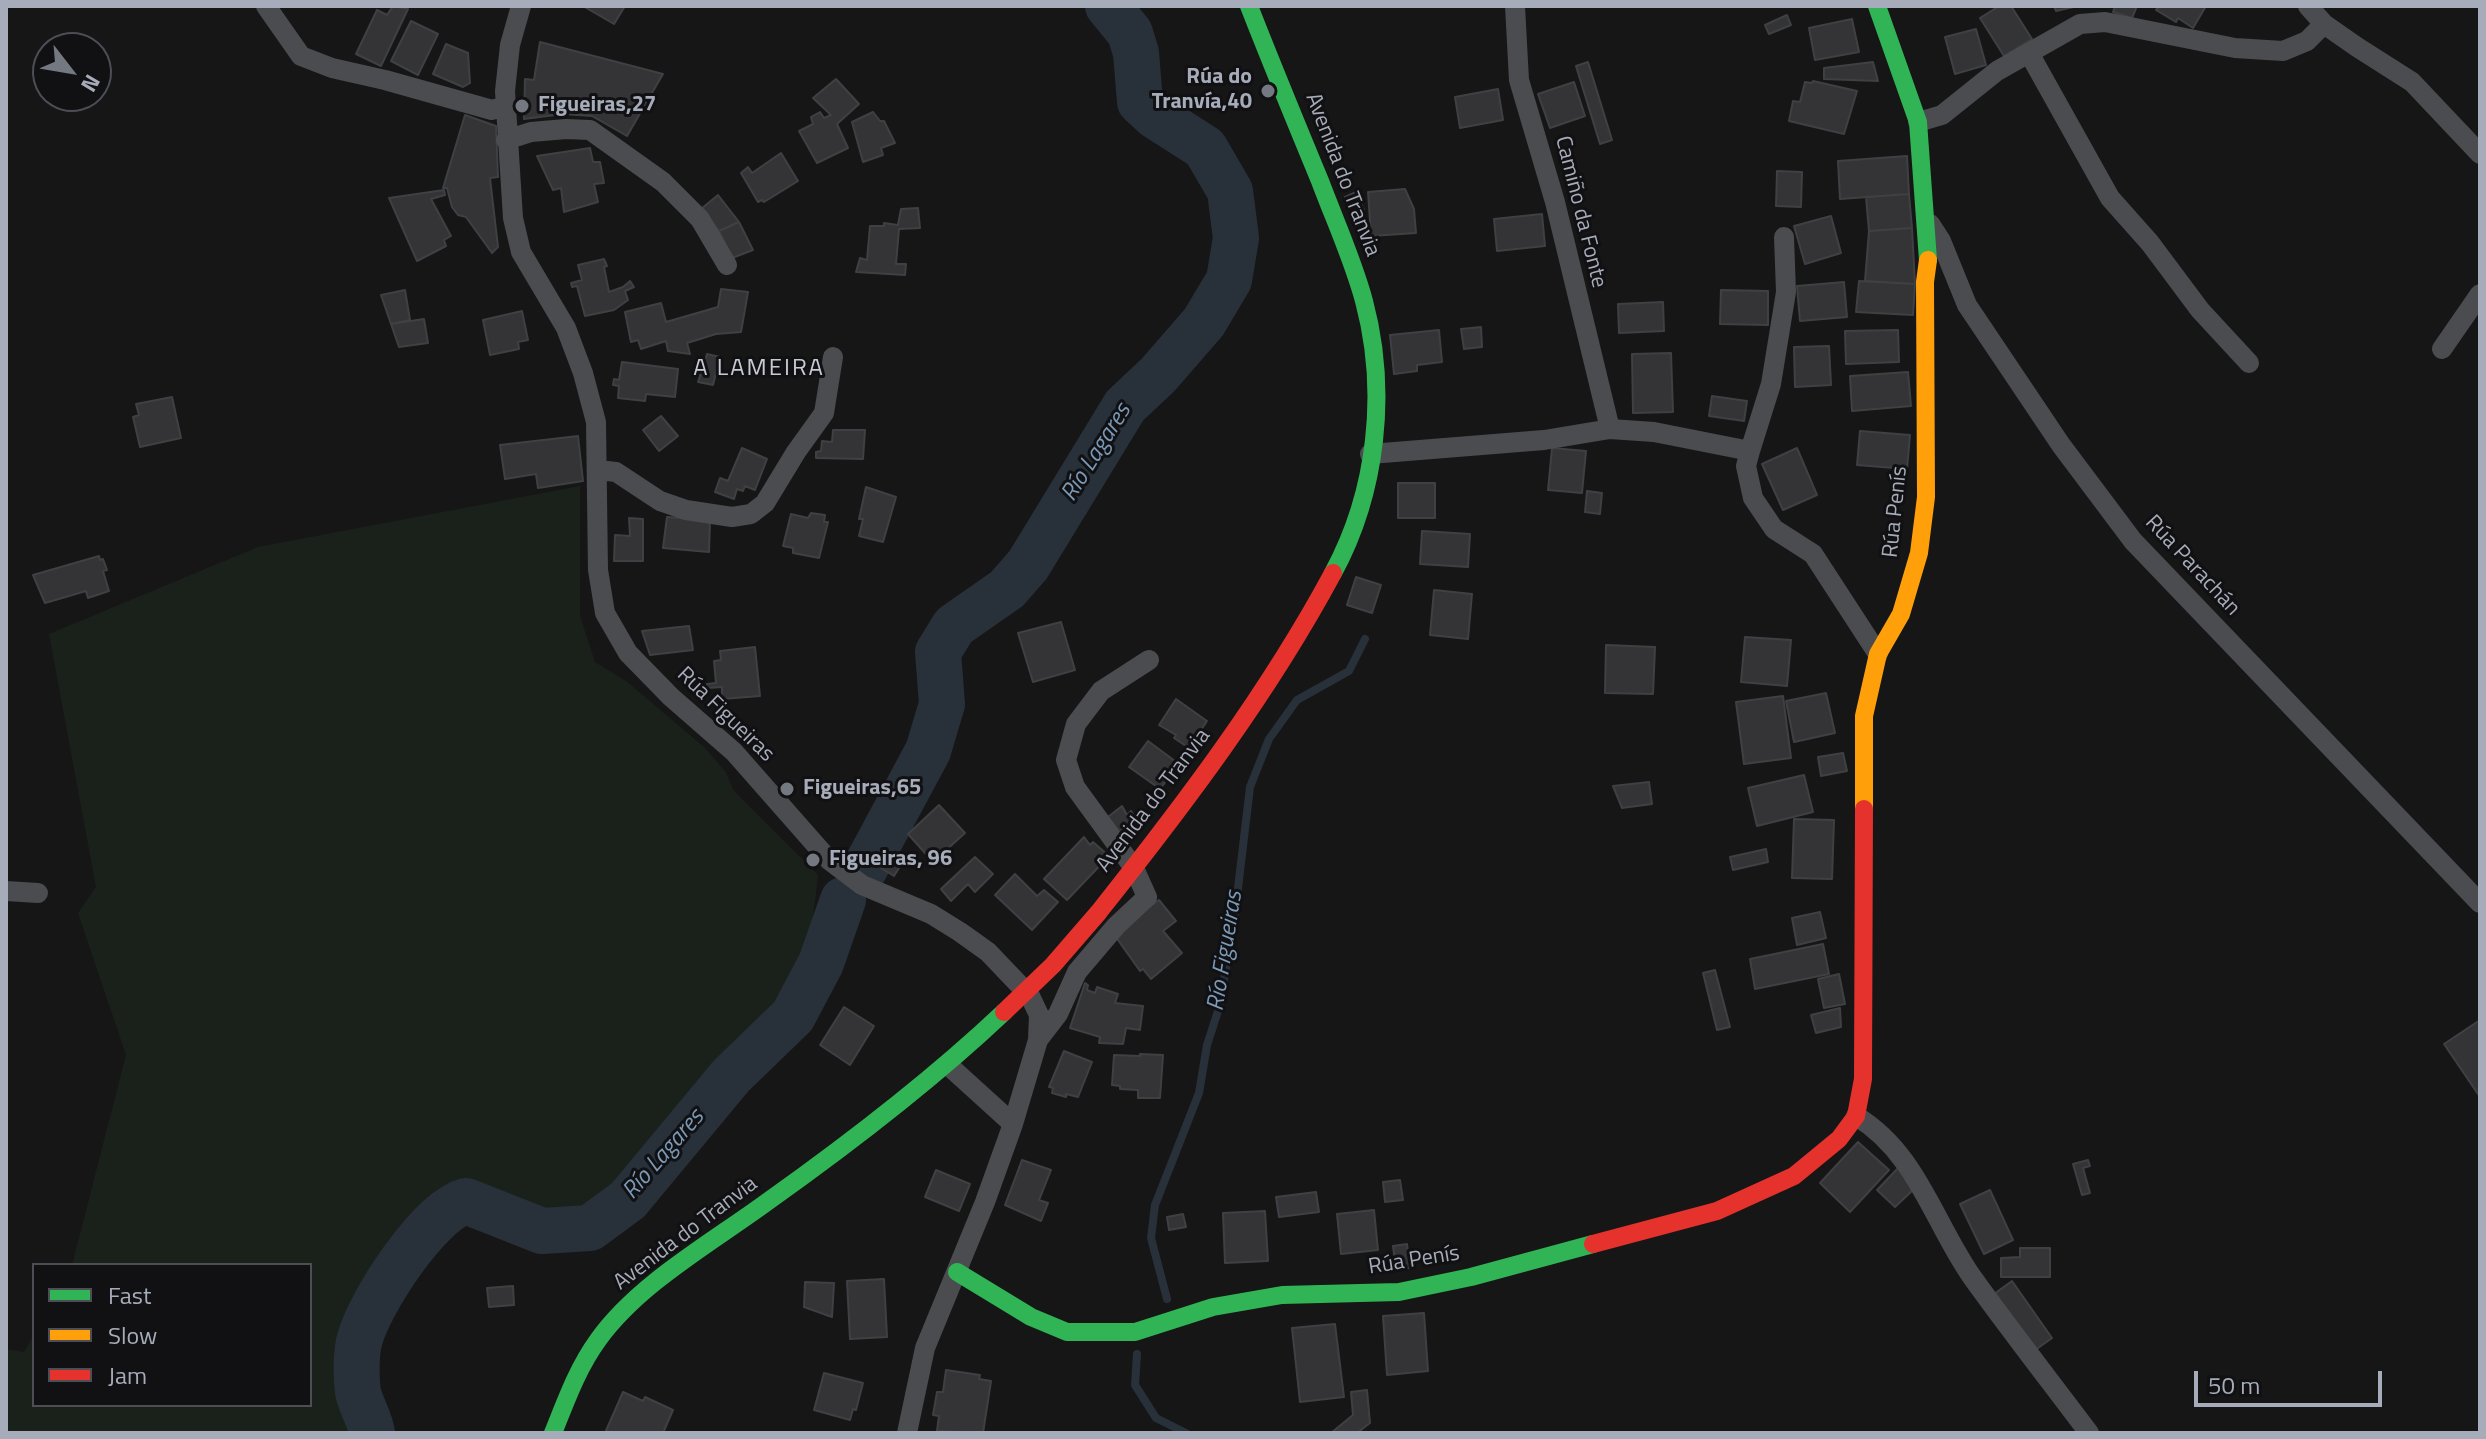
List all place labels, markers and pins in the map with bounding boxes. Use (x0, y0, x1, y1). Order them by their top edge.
place label: Rúa do Tranvía,40 (1152, 65, 1252, 116)
marker: Rúa do Tranvía,40 (1259, 82, 1277, 100)
place label: Figueiras,27 (538, 93, 656, 119)
marker: Figueiras,27 (513, 97, 531, 115)
place label: Figueiras,65 (803, 776, 921, 802)
marker: Figueiras,65 (778, 780, 796, 798)
place label: Figueiras, 96 (829, 847, 952, 873)
marker: Figueiras, 96 (804, 851, 822, 869)

